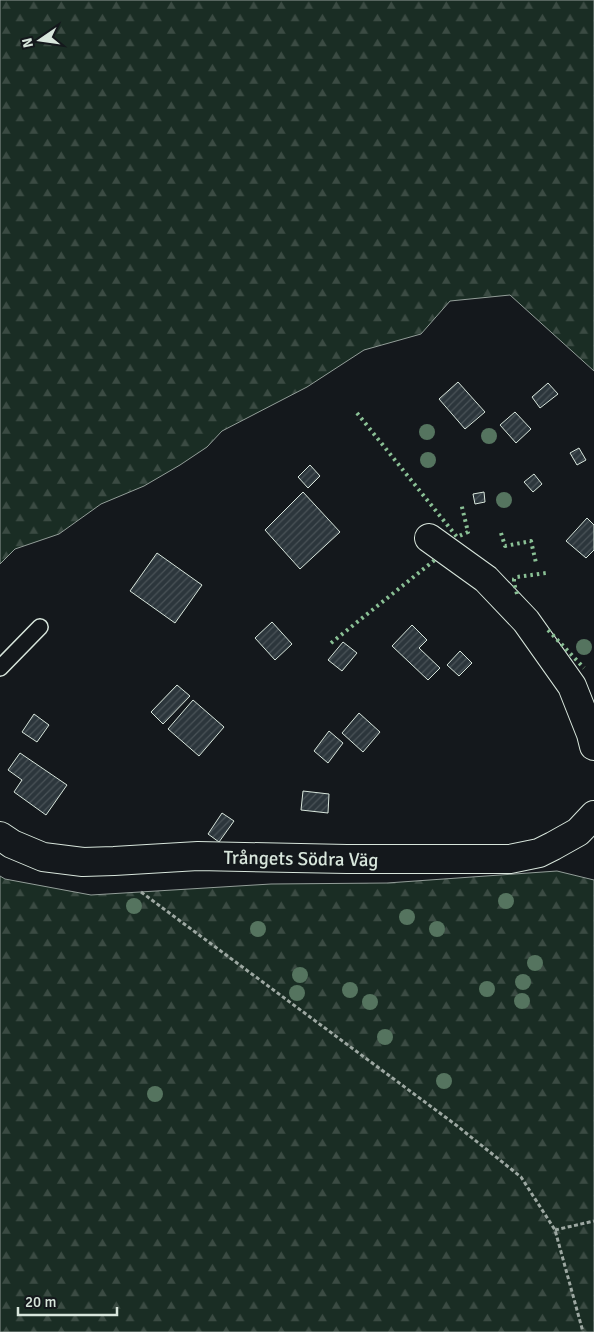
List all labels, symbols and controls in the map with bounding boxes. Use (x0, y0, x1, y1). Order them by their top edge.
north arrow (15, 15, 65, 65)
text: N (18, 36, 37, 49)
street label: Trångets Södra Väg (223, 846, 379, 872)
scale bar (18, 1284, 116, 1316)
text: 20 m (25, 1293, 56, 1311)

